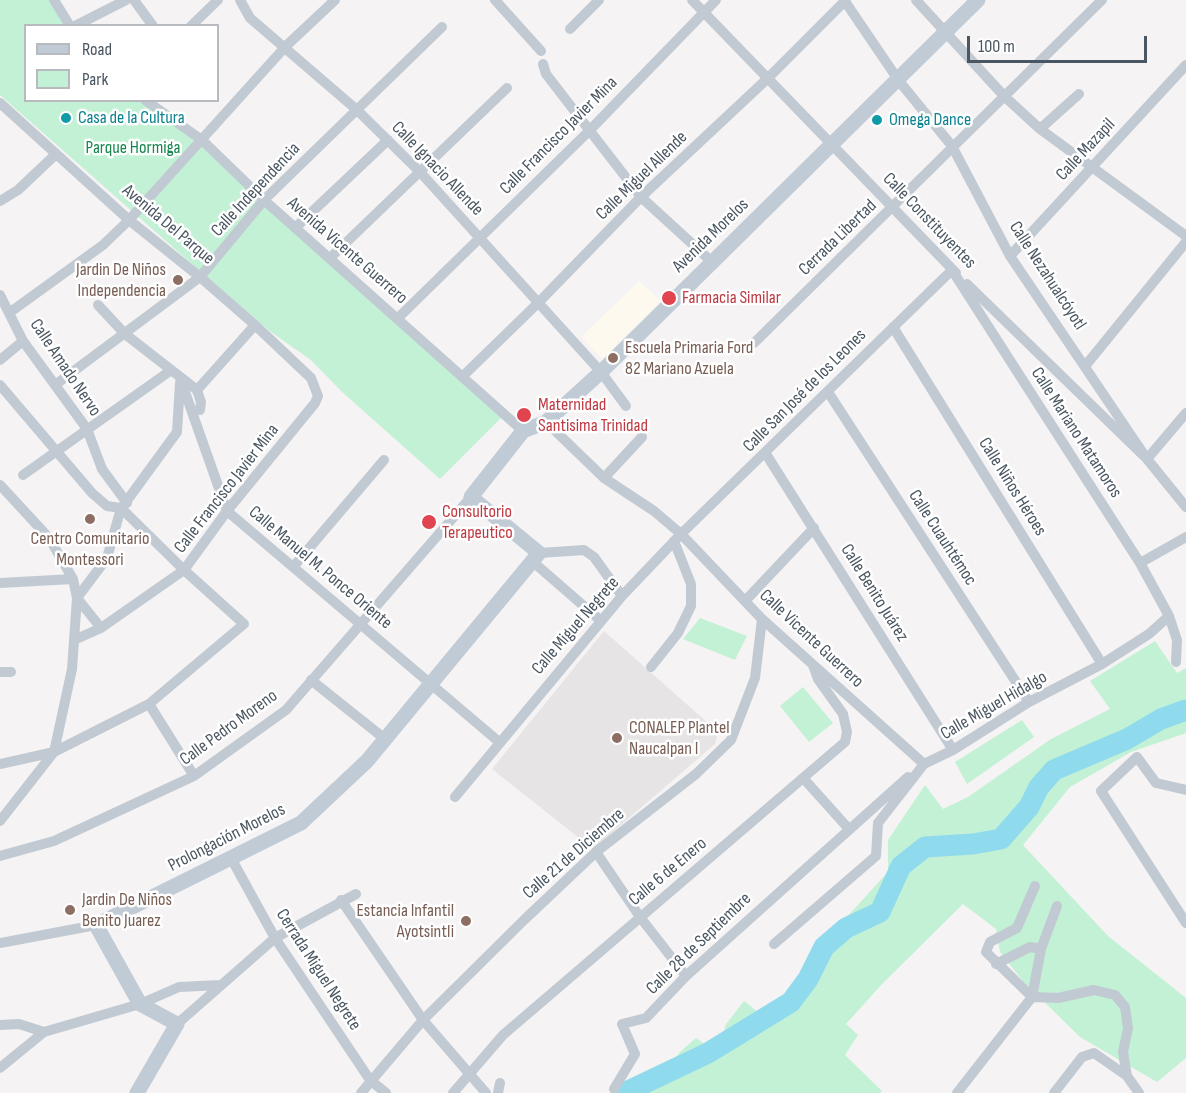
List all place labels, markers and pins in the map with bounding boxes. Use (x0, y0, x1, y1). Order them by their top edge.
place label: Casa de la Cultura (78, 107, 185, 129)
place label: Omega Dance (889, 109, 971, 131)
marker: Casa de la Cultura (59, 111, 73, 125)
marker: Omega Dance (870, 113, 884, 127)
place label: Jardin De Niños Independencia (76, 259, 166, 302)
marker: Jardin De Niños Independencia (171, 273, 185, 287)
place label: Farmacia Similar (682, 287, 781, 309)
marker: Farmacia Similar (660, 289, 678, 307)
place label: Escuela Primaria Ford 82 Mariano Azuela (625, 337, 753, 380)
marker: Escuela Primaria Ford 82 Mariano Azuela (606, 351, 620, 365)
place label: Maternidad Santisima Trinidad (538, 394, 648, 436)
marker: Maternidad Santisima Trinidad (515, 406, 533, 424)
place label: Consultorio Terapeutico (442, 501, 513, 544)
marker: Centro Comunitario Montessori (83, 512, 97, 526)
marker: Consultorio Terapeutico (420, 513, 438, 531)
place label: Centro Comunitario Montessori (31, 528, 149, 570)
place label: CONALEP Plantel Naucalpan I (629, 717, 730, 760)
marker: CONALEP Plantel Naucalpan I (610, 731, 624, 745)
place label: Jardin De Niños Benito Juarez (82, 889, 172, 932)
place label: Estancia Infantil Ayotsintli (356, 900, 454, 942)
marker: Jardin De Niños Benito Juarez (63, 903, 77, 917)
marker: Estancia Infantil Ayotsintli (459, 914, 473, 928)

